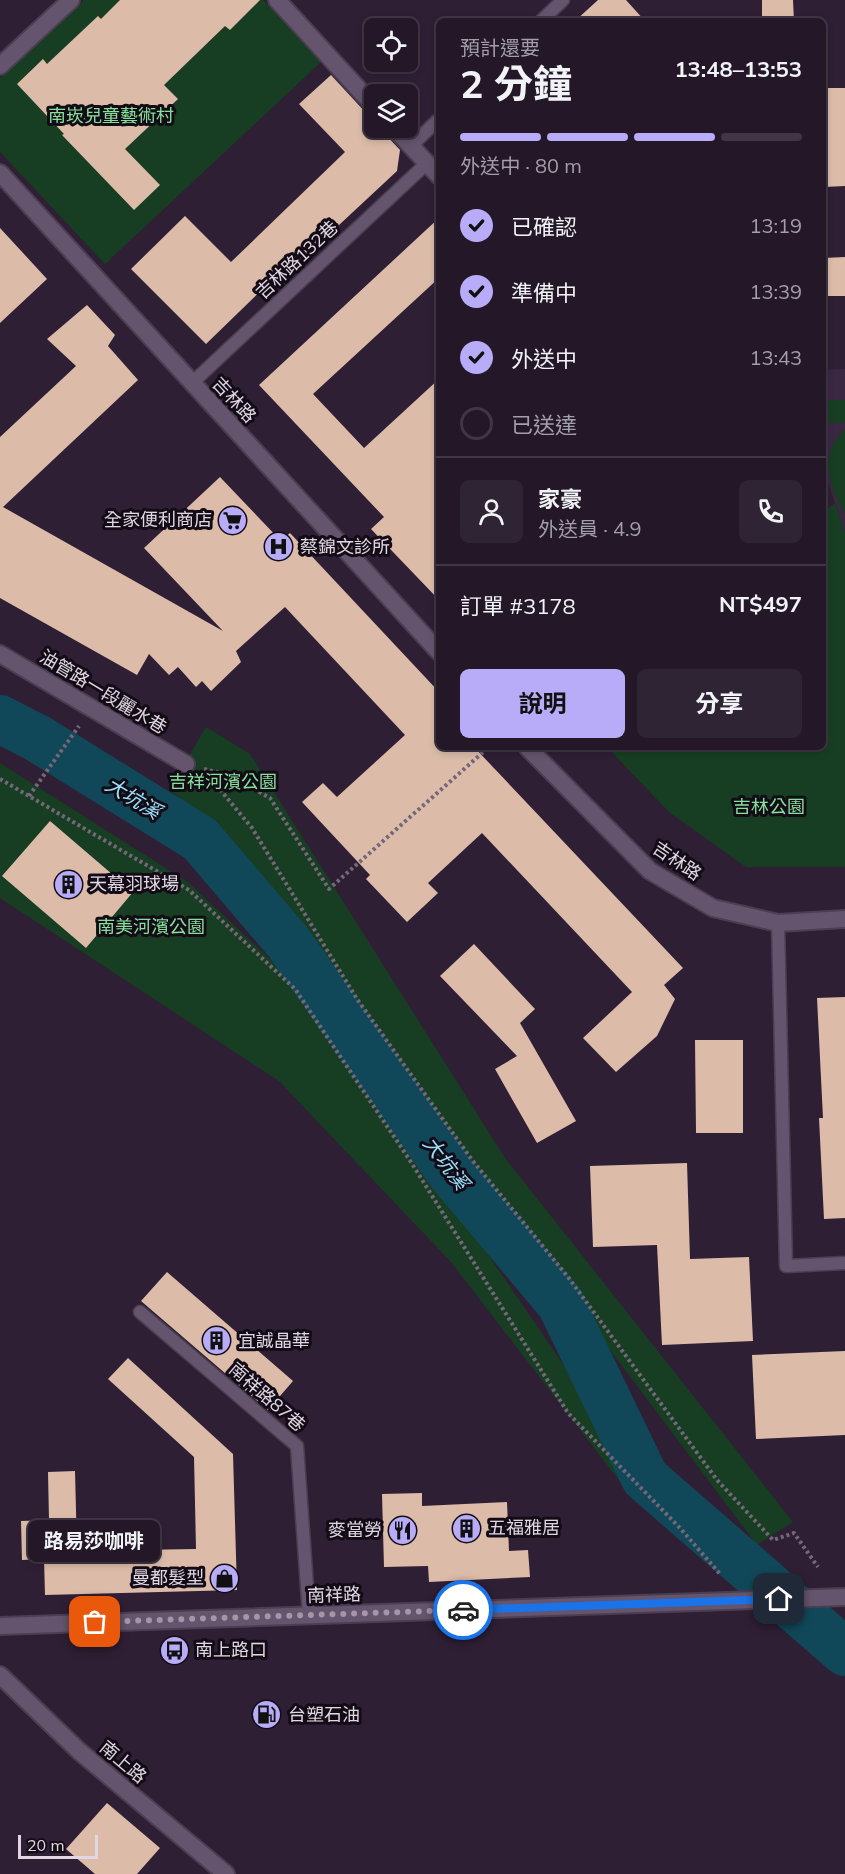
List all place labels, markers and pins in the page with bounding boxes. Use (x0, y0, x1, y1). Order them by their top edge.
supermarket icon: 全家便利商店 (217, 504, 249, 536)
place label: 全家便利商店 (104, 508, 212, 531)
hospital icon: 蔡錦文診所 (263, 531, 295, 563)
place label: 蔡錦文診所 (300, 535, 390, 558)
building icon: 天幕羽球場 (52, 868, 84, 900)
place label: 天幕羽球場 (89, 872, 179, 895)
building icon: 宜誠晶華 (201, 1325, 233, 1357)
place label: 宜誠晶華 (238, 1329, 310, 1352)
building icon: 五福雅居 (451, 1512, 483, 1544)
restaurant icon: 麥當勞 (387, 1514, 419, 1546)
place label: 五福雅居 (488, 1516, 560, 1539)
place label: 麥當勞 (328, 1518, 382, 1541)
callout: 路易莎咖啡 (29, 1520, 161, 1562)
shop icon: 曼都髮型 (209, 1562, 241, 1594)
place label: 曼都髮型 (132, 1566, 204, 1589)
pin (753, 1573, 804, 1624)
pin (69, 1596, 120, 1647)
bus stop icon: 南上路口 (158, 1634, 190, 1666)
place label: 南上路口 (195, 1638, 267, 1661)
fuel station icon: 台塑石油 (251, 1699, 283, 1731)
place label: 台塑石油 (288, 1703, 360, 1726)

